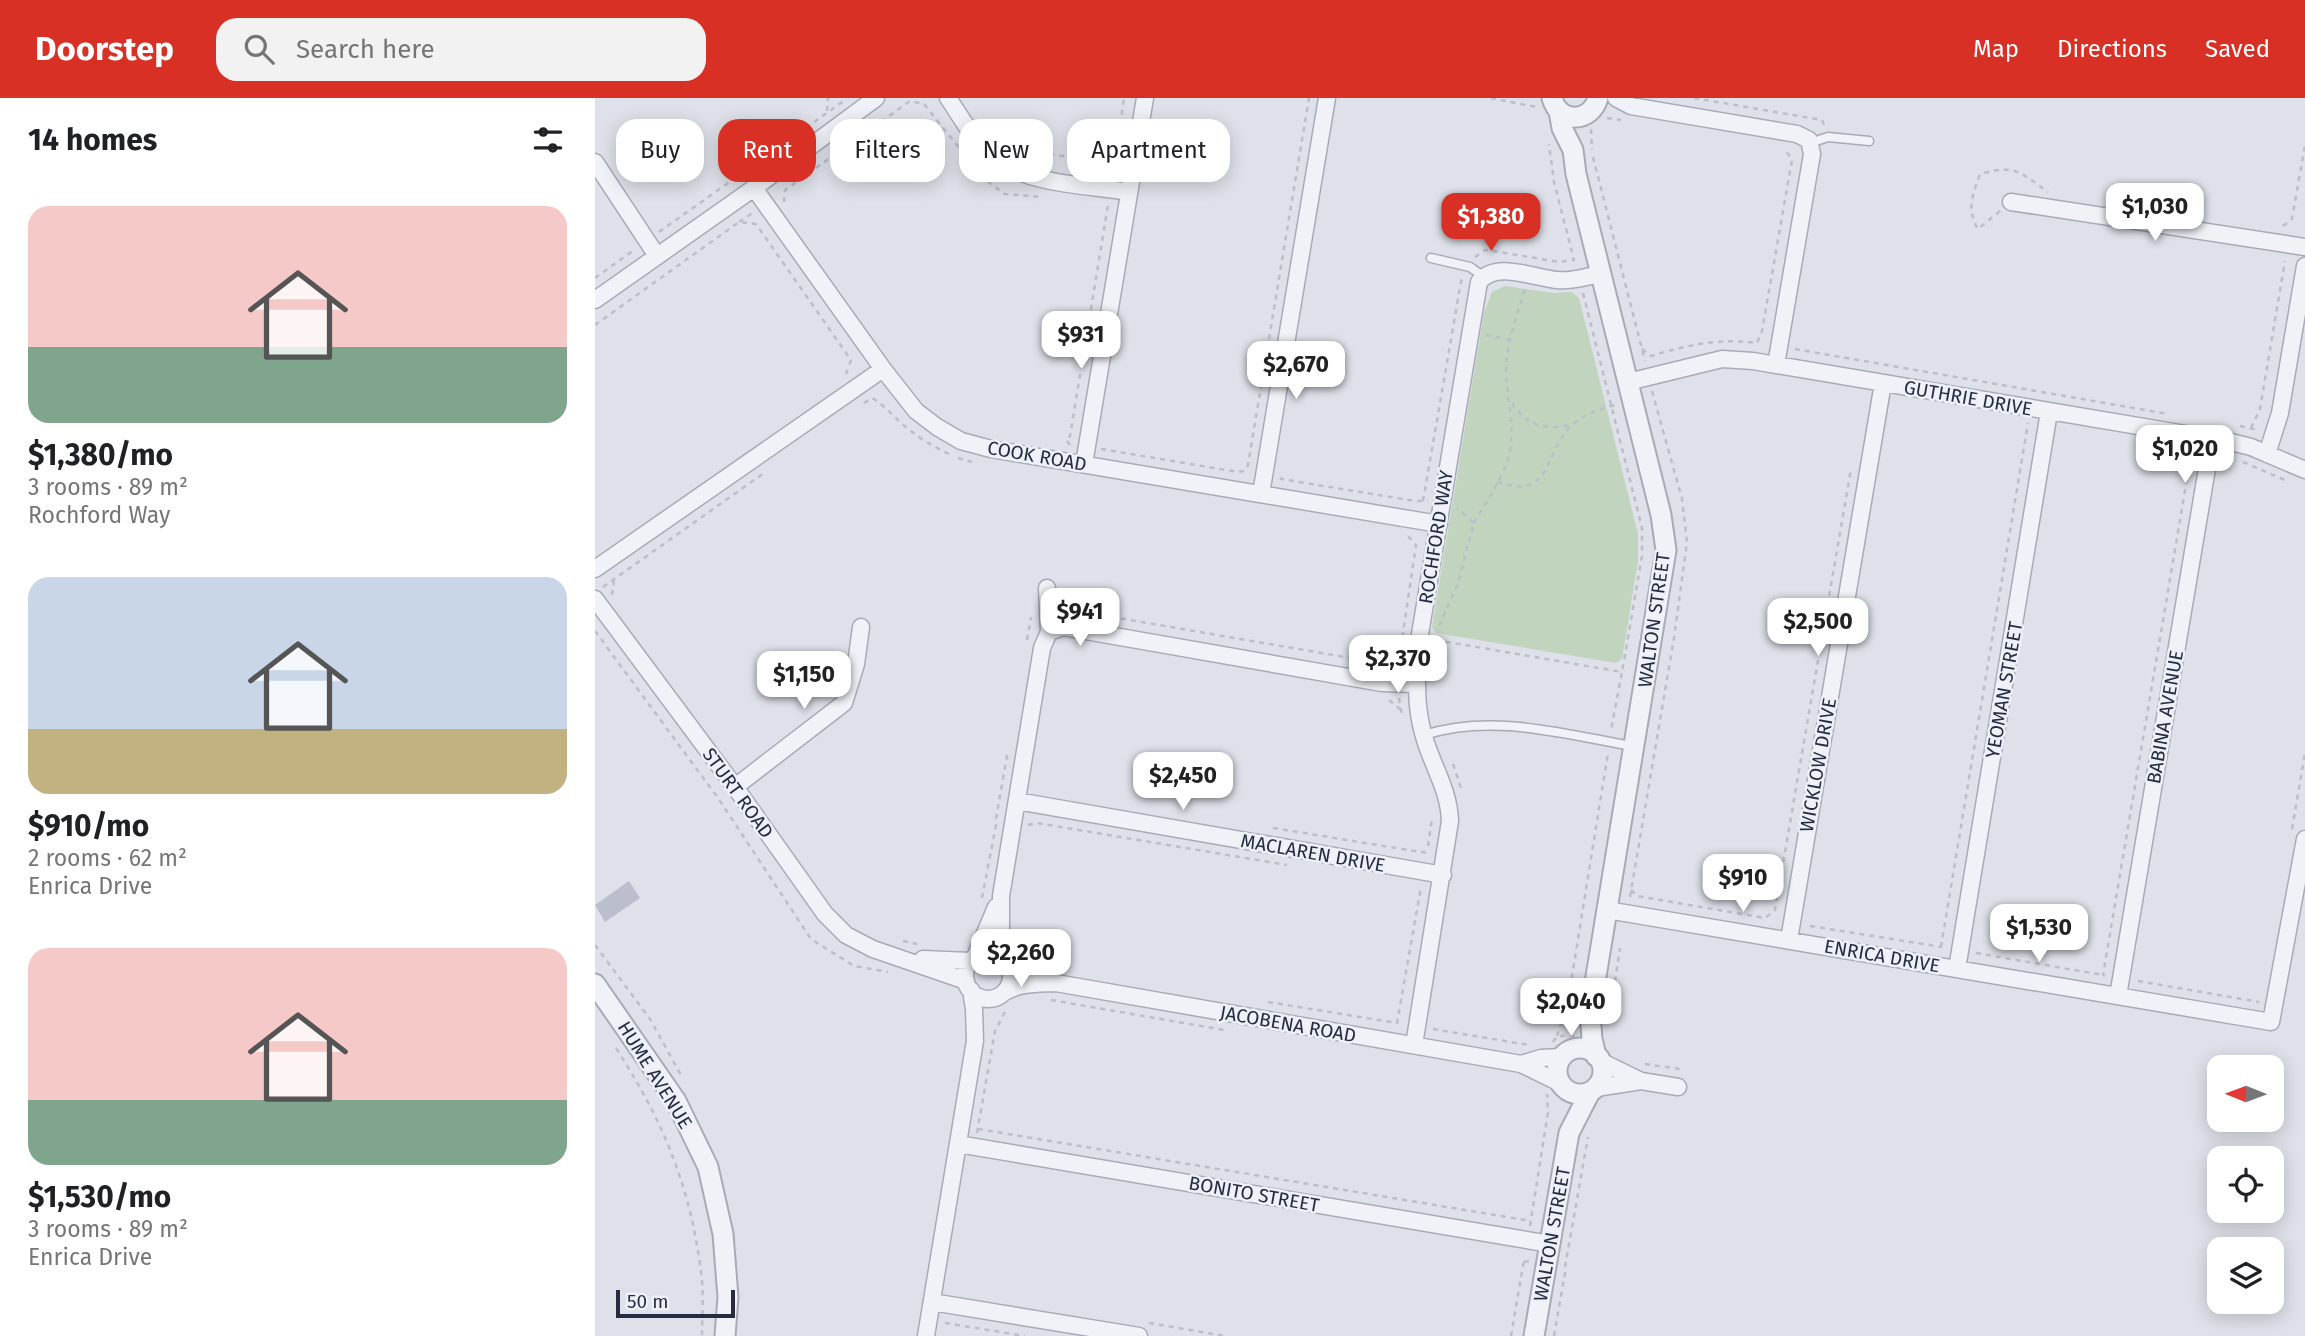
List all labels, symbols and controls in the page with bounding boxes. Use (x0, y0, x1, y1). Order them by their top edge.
search box (216, 18, 706, 81)
text: Doorstep (35, 29, 174, 69)
icon: search (240, 30, 278, 68)
text: Search here (296, 34, 435, 65)
text: Map (1973, 35, 2019, 63)
text: Directions (2057, 35, 2167, 63)
text: Saved (2205, 35, 2270, 63)
chip: Buy (616, 119, 704, 182)
chip: Rent (718, 119, 816, 182)
chip: Filters (830, 119, 945, 182)
chip: New (959, 119, 1053, 182)
chip: Apartment (1067, 119, 1230, 182)
icon: filters (529, 121, 567, 159)
text: 14 homes (28, 122, 157, 158)
pin: $1,030 (2098, 184, 2212, 243)
text: $1,030 (2122, 192, 2188, 220)
pin: $1,380 (1434, 194, 1548, 253)
text: $1,380 (1457, 202, 1525, 230)
icon: home (235, 252, 361, 378)
pin: $931 (1040, 312, 1122, 371)
text: $931 (1058, 320, 1104, 348)
pin: $2,670 (1239, 342, 1353, 401)
text: $2,670 (1263, 350, 1329, 378)
street label: GUTHRIE DRIVE (1902, 375, 2034, 421)
pin: $1,020 (2128, 426, 2242, 485)
text: $1,020 (2152, 434, 2218, 462)
street label: COOK ROAD (986, 436, 1088, 476)
text: $1,380/mo (28, 437, 173, 473)
street label: ROCHFORD WAY (1414, 468, 1458, 605)
text: 3 rooms · 89 m² (28, 473, 188, 501)
text: Rochford Way (28, 501, 170, 529)
street label: WALTON STREET (1633, 551, 1675, 689)
pin: $941 (1039, 588, 1121, 648)
text: $941 (1057, 597, 1103, 625)
pin: $2,500 (1761, 598, 1875, 658)
text: $2,500 (1783, 607, 1853, 635)
street label: YEOMAN STREET (1981, 620, 2027, 760)
icon: home (235, 623, 361, 749)
pin: $2,370 (1341, 636, 1455, 695)
text: $2,370 (1365, 644, 1431, 672)
street label: BABINA AVENUE (2142, 648, 2188, 786)
pin: $1,150 (747, 652, 861, 711)
text: $1,150 (773, 660, 835, 688)
street label: WICKLOW DRIVE (1795, 696, 1841, 834)
street label: STURT ROAD (698, 743, 778, 843)
pin: $2,450 (1126, 752, 1240, 812)
text: $2,450 (1149, 761, 1217, 789)
text: $910/mo (28, 808, 149, 844)
street label: MACLAREN DRIVE (1239, 829, 1387, 877)
text: 2 rooms · 62 m² (28, 844, 187, 872)
pin: $910 (1702, 854, 1784, 914)
text: $910 (1719, 863, 1767, 891)
text: Enrica Drive (28, 872, 152, 900)
pin: $1,530 (1982, 904, 2096, 964)
text: $1,530 (2006, 913, 2072, 941)
pin: $2,260 (964, 930, 1078, 989)
street label: ENRICA DRIVE (1822, 935, 1942, 977)
text: $2,260 (987, 938, 1055, 966)
pin: $2,040 (1514, 978, 1628, 1038)
text: $2,040 (1536, 987, 1606, 1015)
icon: home (235, 994, 361, 1120)
street label: JACOBENA ROAD (1218, 1001, 1358, 1047)
street label: HUME AVENUE (613, 1017, 697, 1133)
north arrow (2207, 1055, 2284, 1132)
map controls (2207, 1055, 2284, 1314)
button: locate (2207, 1146, 2284, 1223)
street label: WALTON STREET (1529, 1165, 1575, 1303)
street label: BONITO STREET (1187, 1171, 1321, 1217)
text: $1,530/mo (28, 1179, 171, 1215)
text: 3 rooms · 89 m² (28, 1215, 188, 1243)
button: layers (2207, 1237, 2284, 1314)
text: Enrica Drive (28, 1243, 152, 1271)
scale bar (616, 1287, 735, 1319)
text: 50 m (627, 1290, 668, 1313)

